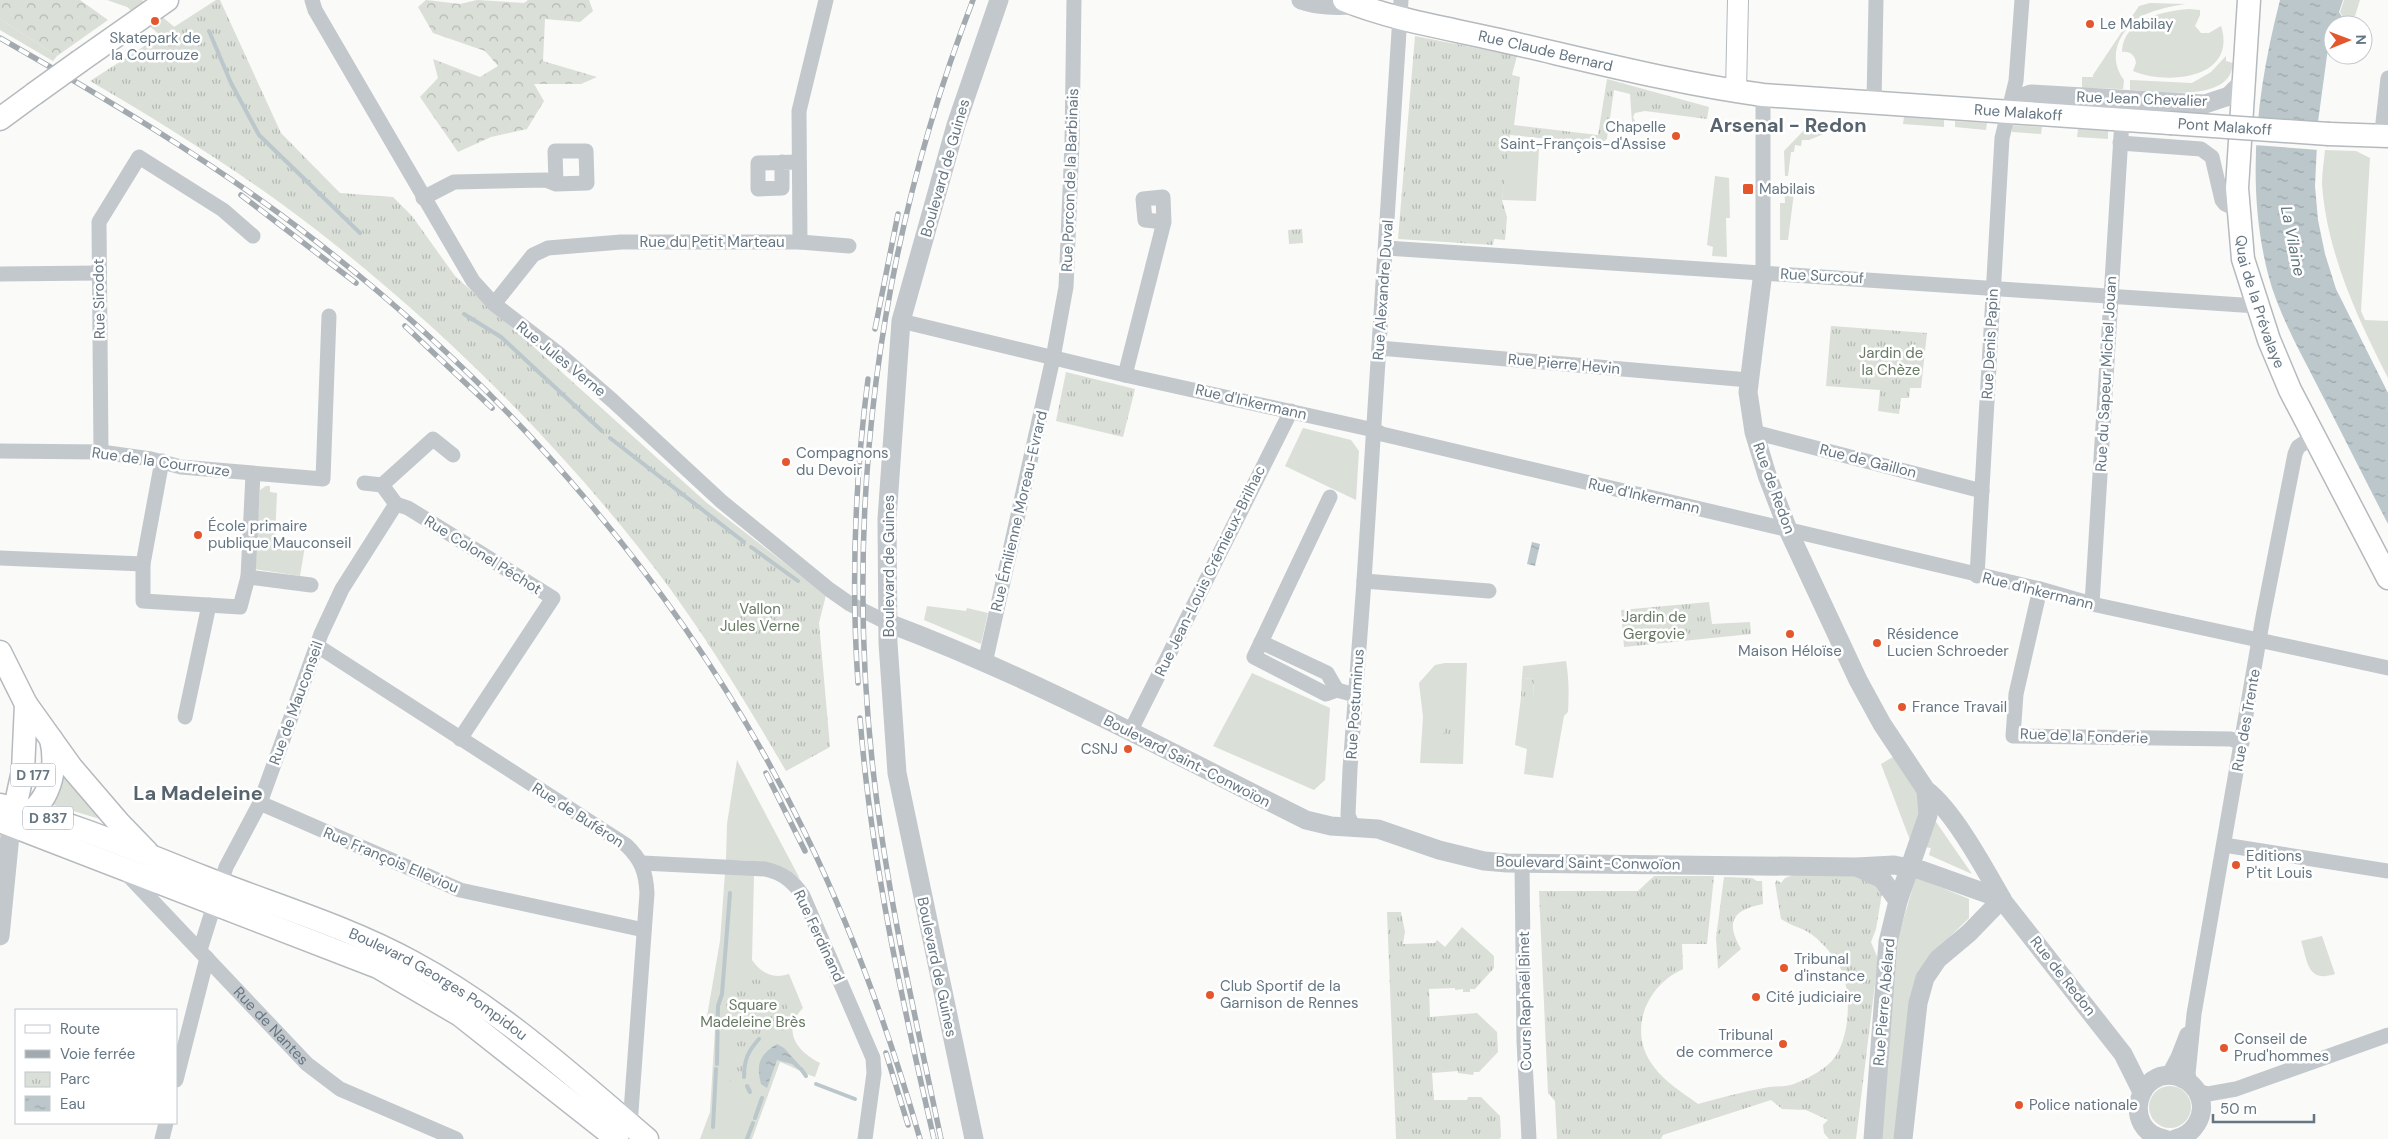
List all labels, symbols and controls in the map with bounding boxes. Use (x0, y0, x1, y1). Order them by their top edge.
place label: Le Mabilay (2100, 14, 2174, 34)
marker: Skatepark de la Courrouze (149, 15, 161, 27)
north arrow (2323, 15, 2373, 65)
marker: Le Mabilay (2084, 18, 2096, 30)
street label: Rue Claude Bernard (1476, 26, 1615, 76)
place label: Skatepark de la Courrouze (110, 28, 200, 65)
text: N (2352, 35, 2370, 45)
street label: Rue Jean Chevalier (2076, 87, 2208, 111)
street label: Rue Porcon de la Barbinais (1057, 88, 1083, 272)
street label: Boulevard de Guines (916, 97, 974, 239)
street label: Rue Malakoff (1973, 100, 2063, 126)
district label: Arsenal - Redon (1709, 112, 1867, 138)
street label: Pont Malakoff (2177, 114, 2273, 140)
place label: Chapelle Saint-François-d'Assise (1500, 117, 1666, 154)
marker: Chapelle Saint-François-d'Assise (1670, 130, 1682, 142)
place label: Mabilais (1759, 179, 1815, 199)
marker: Mabilais (1741, 182, 1755, 196)
water label: La Vilaine (2276, 204, 2310, 278)
street label: Rue Alexandre Duval (1368, 219, 1398, 361)
street label: Rue du Petit Marteau (639, 232, 785, 252)
street label: Quai de la Prévalaye (2231, 234, 2290, 371)
street label: Rue Sirodot (88, 259, 110, 339)
street label: Rue Surcouf (1780, 264, 1864, 288)
street label: Rue du Sapeur Michel Jouan (2091, 276, 2121, 472)
street label: Rue Denis Papin (1977, 288, 2003, 400)
street label: Rue Jules Verne (512, 317, 610, 401)
park label: Jardin de la Chèze (1859, 343, 1923, 380)
street label: Rue Pierre Hevin (1507, 349, 1621, 379)
street label: Rue d'Inkermann (1193, 379, 1309, 425)
street label: Rue Émilienne Moreau-Evrard (986, 409, 1052, 613)
street label: Rue de Gaillon (1817, 439, 1919, 483)
street label: Rue de Redon (1748, 440, 1800, 536)
street label: Rue de la Courrouze (91, 442, 231, 482)
place label: Compagnons du Devoir (796, 443, 889, 480)
marker: Compagnons du Devoir (780, 456, 792, 468)
street label: Rue Jean-Louis Crémieux-Brilhac (1150, 462, 1270, 680)
street label: Rue d'Inkermann (1586, 473, 1702, 519)
street label: Boulevard de Guines (879, 495, 899, 637)
street label: Rue Colonel Péchot (421, 511, 546, 599)
place label: École primaire publique Mauconseil (208, 516, 351, 553)
marker: École primaire publique Mauconseil (192, 529, 204, 541)
street label: Rue d'Inkermann (1980, 568, 2096, 614)
park label: Vallon Jules Verne (720, 599, 800, 636)
park label: Jardin de Gergovie (1622, 607, 1686, 644)
place label: Résidence Lucien Schroeder (1887, 624, 2009, 661)
marker: Maison Héloïse (1784, 628, 1796, 640)
marker: Résidence Lucien Schroeder (1871, 637, 1883, 649)
street label: Rue de Mauconseil (264, 638, 328, 768)
place label: Maison Héloïse (1738, 641, 1842, 661)
street label: Rue Postuminus (1341, 648, 1369, 760)
street label: Rue des Trente (2227, 667, 2265, 773)
place label: France Travail (1912, 697, 2007, 717)
marker: France Travail (1896, 701, 1908, 713)
street label: Boulevard Saint-Conwoïon (1100, 710, 1274, 812)
street label: Rue de la Fonderie (2020, 724, 2148, 748)
place label: CSNJ (1081, 739, 1118, 759)
marker: CSNJ (1122, 743, 1134, 755)
road number: D 177 (10, 764, 56, 786)
street label: Rue de Buféron (528, 778, 628, 852)
district label: La Madeleine (133, 780, 263, 806)
road number: D 837 (23, 806, 73, 830)
street label: Rue François Elleviou (320, 822, 462, 898)
place label: Editions P'tit Louis (2246, 846, 2313, 883)
street label: Boulevard Saint-Conwoïon (1495, 851, 1681, 875)
marker: Editions P'tit Louis (2230, 859, 2242, 871)
street label: Rue Ferdinand (789, 887, 849, 985)
street label: Boulevard de Guines (912, 895, 962, 1039)
street label: Boulevard Georges Pompidou (346, 923, 532, 1045)
street label: Cours Raphaël Binet (1514, 931, 1536, 1071)
street label: Rue de Redon (2026, 932, 2100, 1020)
street label: Rue Pierre Abélard (1868, 937, 1900, 1067)
place label: Tribunal d'instance (1794, 949, 1865, 986)
marker: Tribunal d'instance (1778, 962, 1790, 974)
place label: Club Sportif de la Garnison de Rennes (1220, 976, 1358, 1013)
street label: Rue de Nantes (229, 982, 313, 1069)
place label: Cité judiciaire (1766, 987, 1862, 1007)
marker: Club Sportif de la Garnison de Rennes (1204, 989, 1216, 1001)
marker: Cité judiciaire (1750, 991, 1762, 1003)
park label: Square Madeleine Brès (700, 995, 806, 1032)
legend (15, 1009, 178, 1124)
text: Route (60, 1019, 100, 1039)
place label: Tribunal de commerce (1676, 1025, 1773, 1062)
place label: Conseil de Prud'hommes (2234, 1029, 2329, 1066)
marker: Tribunal de commerce (1777, 1038, 1789, 1050)
marker: Conseil de Prud'hommes (2218, 1042, 2230, 1054)
text: Voie ferrée (60, 1044, 135, 1064)
text: Parc (60, 1069, 90, 1089)
scale bar (2213, 1092, 2314, 1124)
text: Eau (60, 1094, 85, 1114)
place label: Police nationale (2029, 1095, 2138, 1115)
marker: Police nationale (2013, 1099, 2025, 1111)
text: 50 m (2220, 1099, 2257, 1119)

